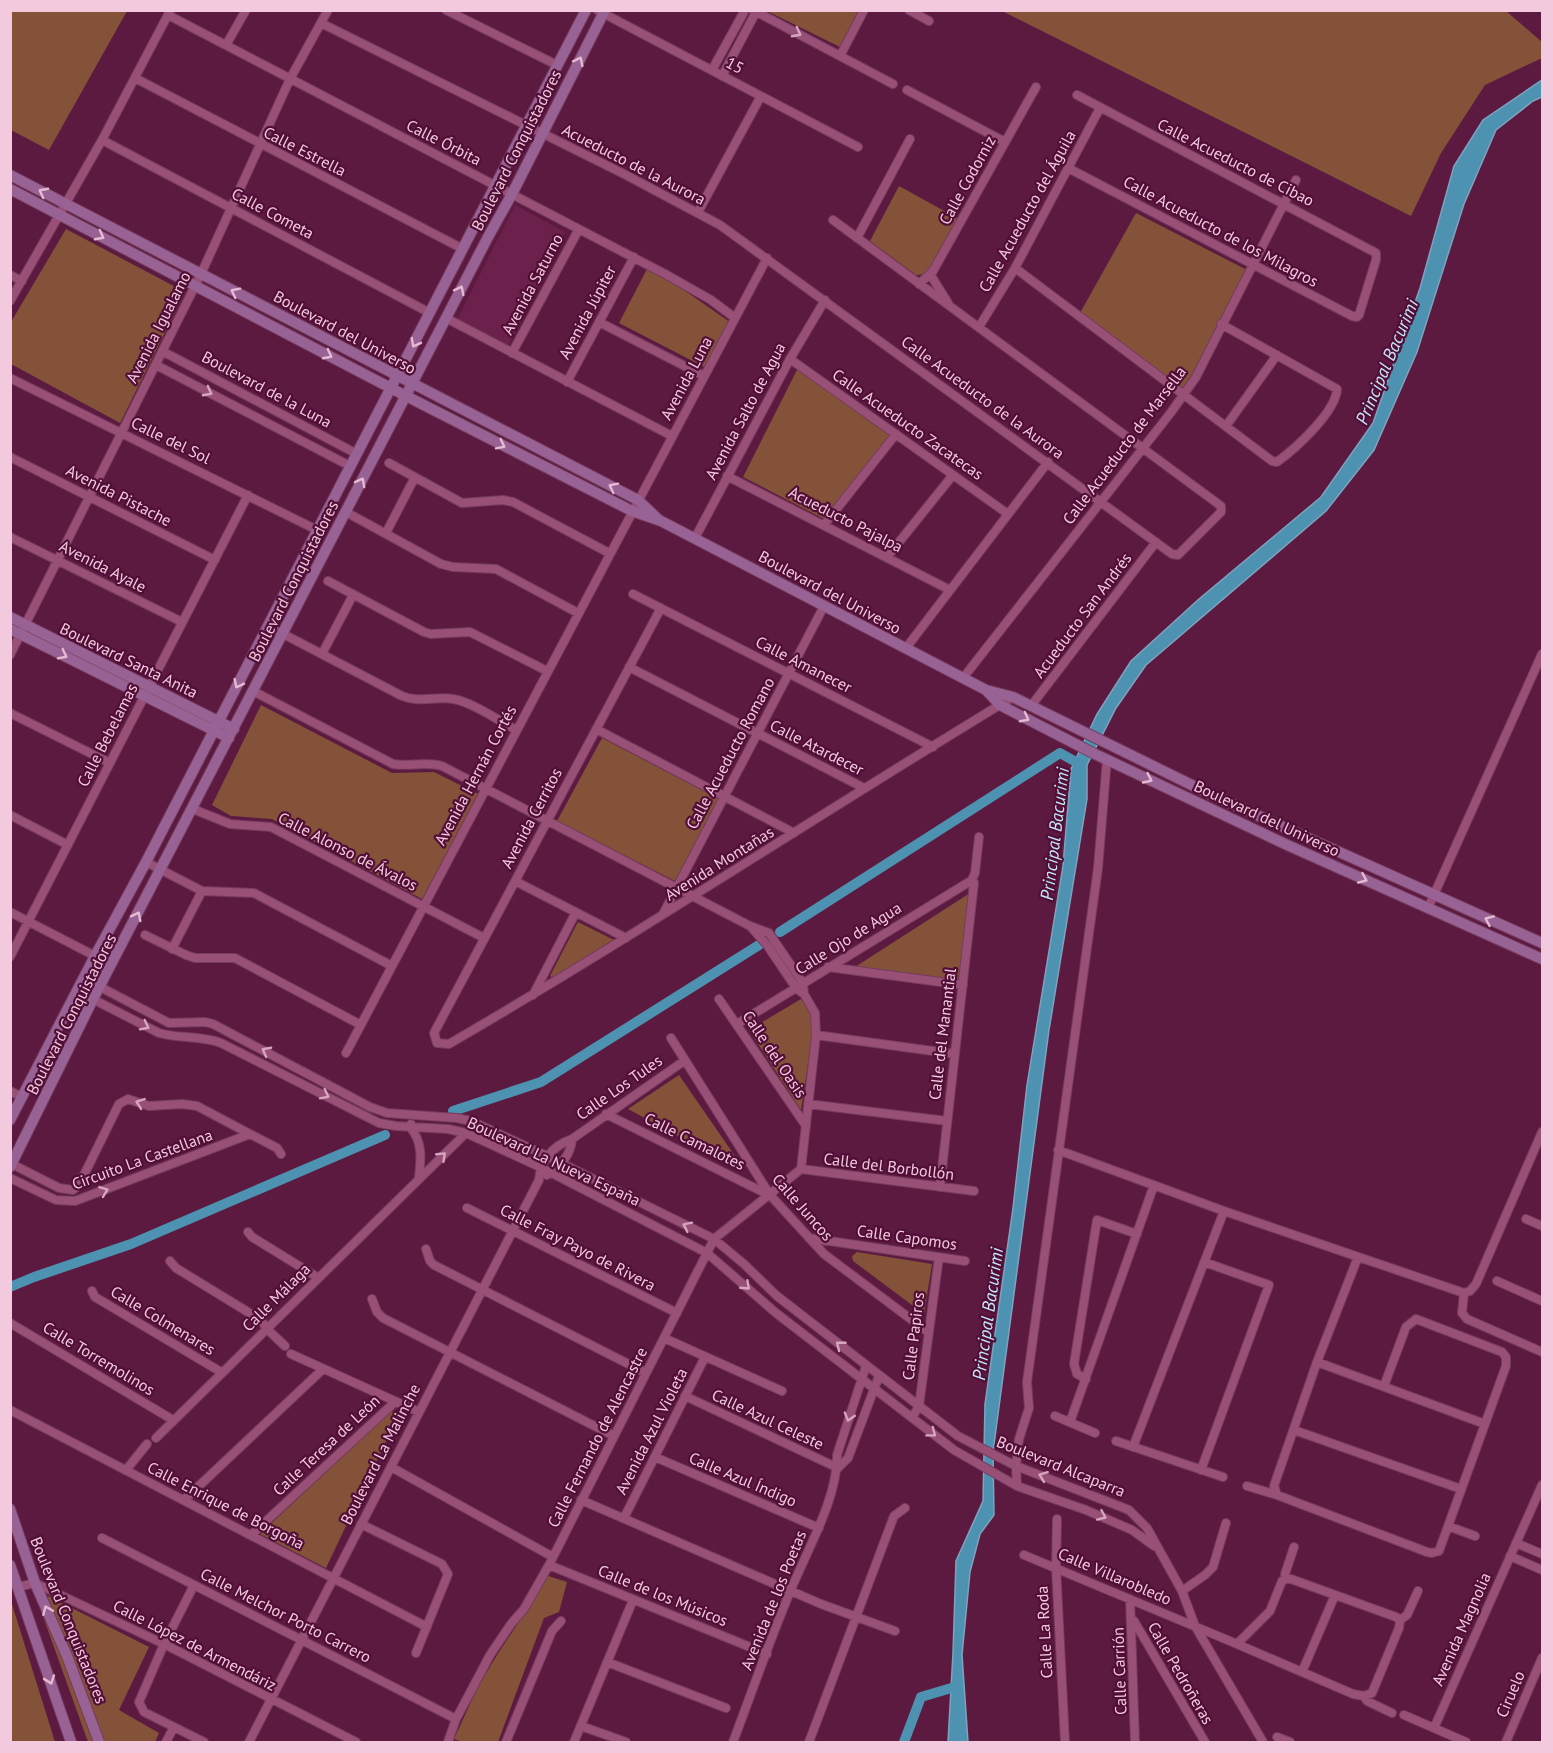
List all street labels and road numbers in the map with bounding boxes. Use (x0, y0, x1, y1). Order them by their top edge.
street label: 15 (723, 52, 747, 78)
street label: Boulevard Conquistadores (467, 66, 565, 234)
street label: Calle Acueducto de Cibao (1154, 114, 1318, 210)
street label: Calle Órbita (403, 115, 485, 169)
street label: Acueducto de la Aurora (559, 119, 709, 209)
street label: Calle Estrella (260, 122, 350, 180)
street label: Calle Acueducto del Águila (974, 127, 1080, 295)
street label: Calle Codorniz (934, 132, 1000, 228)
street label: Calle Acueducto de los Milagros (1120, 171, 1322, 291)
street label: Calle Cometa (228, 183, 318, 243)
street label: Avenida Saturno (497, 230, 567, 338)
street label: Avenida Júpiter (554, 261, 620, 362)
street label: Avenida Igualamo (121, 268, 195, 386)
street label: Boulevard del Universo (270, 286, 420, 378)
street label: Calle Acueducto de la Aurora (898, 331, 1068, 463)
street label: Avenida Luna (656, 333, 716, 423)
street label: Avenida Salto de Agua (700, 339, 790, 483)
street label: Boulevard de la Luna (199, 346, 335, 432)
street label: Calle Acueducto de Marsella (1058, 362, 1190, 528)
street label: Calle Acueducto Zacatecas (829, 364, 988, 484)
street label: Calle del Sol (128, 412, 214, 468)
street label: Avenida Pistache (63, 460, 175, 530)
street label: Acueducto Pajalpa (786, 482, 906, 556)
street label: Boulevard Conquistadores (244, 497, 342, 665)
street label: Avenida Ayale (56, 536, 150, 596)
street label: Boulevard del Universo (755, 546, 905, 638)
street label: Acueducto San Andrés (1028, 548, 1136, 682)
street label: Boulevard Santa Anita (57, 618, 201, 702)
street label: Calle Amanecer (752, 631, 856, 697)
street label: Calle Acueducto Romano (681, 674, 779, 832)
street label: Calle Bebelamas (72, 680, 142, 790)
street label: Avenida Hernán Cortés (430, 701, 520, 848)
street label: Calle Atardecer (767, 715, 868, 780)
street label: Avenida Cerritos (496, 764, 566, 872)
street label: Boulevard del Universo (1191, 775, 1343, 861)
street label: Calle Alonso de Ávalos (275, 807, 421, 895)
street label: Avenida Montañas (661, 821, 778, 905)
street label: Calle Ojo de Agua (791, 897, 905, 979)
street label: Boulevard Conquistadores (22, 930, 120, 1098)
street label: Calle del Manantial (924, 967, 960, 1101)
street label: Calle del Oasis (739, 1007, 812, 1102)
street label: Calle Los Tules (572, 1050, 666, 1124)
street label: Calle Camalotes (641, 1108, 749, 1174)
street label: Boulevard La Nueva España (464, 1112, 644, 1210)
street label: Circuito La Castellana (69, 1124, 215, 1194)
street label: Calle del Borbollón (823, 1148, 955, 1184)
street label: Calle Juncos (768, 1169, 838, 1245)
street label: Calle Fray Payo de Rivera (497, 1199, 659, 1295)
street label: Calle Capomos (856, 1220, 959, 1254)
street label: Calle Málaga (238, 1259, 314, 1335)
street label: Calle Colmenares (107, 1281, 219, 1359)
street label: Calle Papiros (898, 1291, 928, 1381)
street label: Calle Torremolinos (39, 1317, 159, 1399)
street label: Calle Fernando de Alencastre (543, 1344, 651, 1530)
street label: Avenida Azul Violeta (610, 1364, 692, 1498)
street label: Boulevard La Malinche (336, 1380, 424, 1528)
street label: Calle Azul Celeste (709, 1384, 827, 1454)
street label: Calle Teresa de León (268, 1390, 384, 1500)
street label: Boulevard Alcaparra (994, 1431, 1128, 1501)
street label: Calle Azul Índigo (686, 1447, 800, 1511)
street label: Calle Enrique de Borgoña (144, 1457, 308, 1553)
street label: Avenida de los Poetas (736, 1527, 810, 1673)
street label: Boulevard Conquistadores (26, 1534, 112, 1706)
street label: Calle Villarobledo (1055, 1543, 1175, 1609)
street label: Calle de los Músicos (595, 1560, 731, 1630)
street label: Calle Melchor Porto Carrero (197, 1563, 375, 1667)
street label: Avenida Magnolia (1427, 1569, 1495, 1689)
street label: Calle La Roda (1032, 1585, 1056, 1679)
street label: Calle López de Armendáriz (110, 1595, 280, 1695)
street label: Calle Pedroñeras (1144, 1618, 1218, 1728)
street label: Calle Carrión (1107, 1627, 1131, 1715)
street label: Ciruelo (1491, 1668, 1529, 1720)

